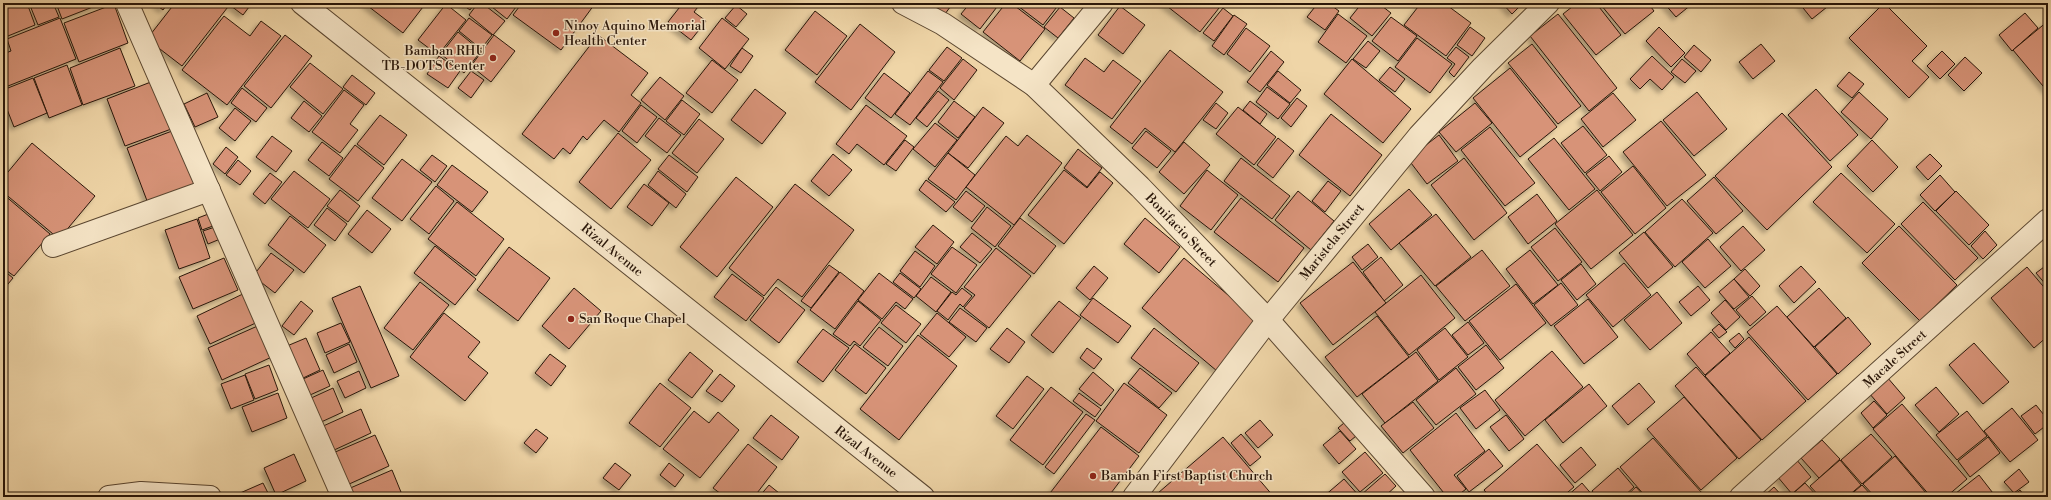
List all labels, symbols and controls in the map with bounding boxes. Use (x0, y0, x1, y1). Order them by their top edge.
place label: Ninoy Aquino Memorial Health Center (564, 18, 705, 49)
marker: Ninoy Aquino Memorial Health Center (551, 28, 561, 38)
place label: Bamban RHU TB-DOTS Center (382, 43, 485, 74)
marker: Bamban RHU TB-DOTS Center (488, 53, 498, 63)
street label: Bonifacio Street (1141, 189, 1220, 270)
street label: Maristela Street (1296, 200, 1368, 283)
street label: Rizal Avenue (578, 220, 647, 280)
place label: San Roque Chapel (579, 311, 686, 327)
marker: San Roque Chapel (566, 314, 576, 324)
street label: Macale Street (1860, 326, 1930, 392)
street label: Rizal Avenue (831, 422, 901, 482)
place label: Bamban First Baptist Church (1100, 468, 1273, 484)
marker: Bamban First Baptist Church (1088, 471, 1098, 481)

